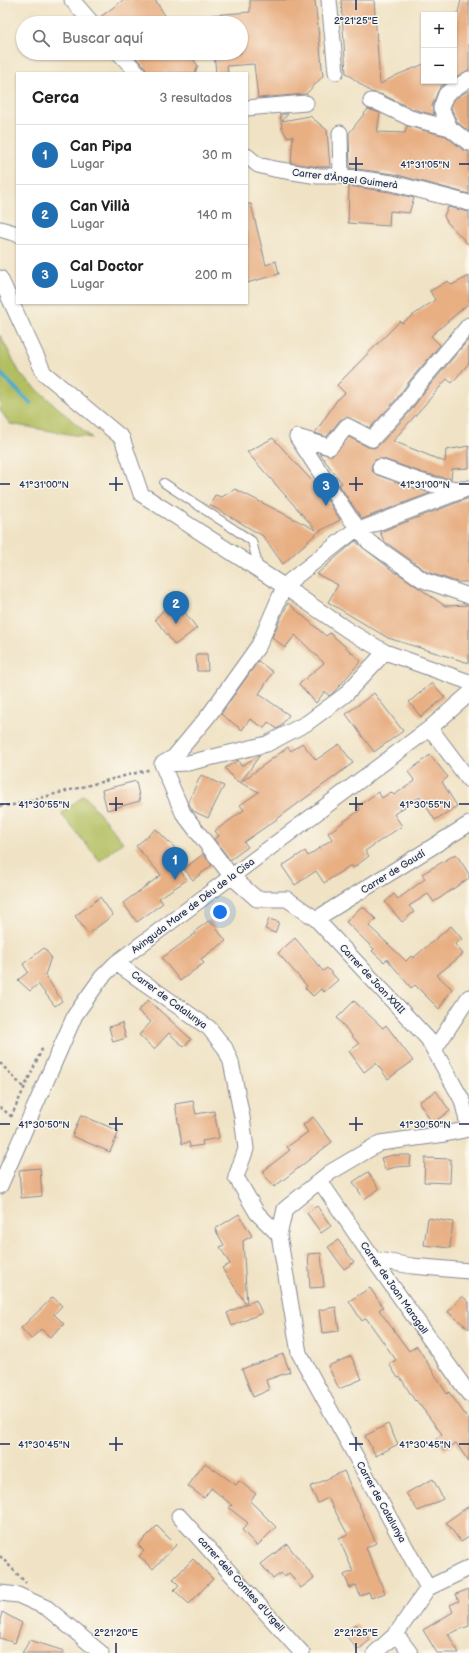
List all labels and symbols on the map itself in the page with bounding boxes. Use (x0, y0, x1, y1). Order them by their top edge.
text: 2°21'25"E (334, 15, 378, 27)
text: 41°31'05"N (400, 159, 450, 171)
street label: Carrer d'Àngel Guimerà (291, 167, 399, 191)
pin: 3 (313, 473, 339, 506)
text: 41°31'00"N (19, 479, 69, 491)
text: 41°31'00"N (400, 479, 450, 491)
pin: 2 (163, 591, 189, 624)
text: 41°30'55"N (18, 799, 70, 811)
text: 41°30'55"N (399, 799, 451, 811)
pin: 1 (162, 847, 188, 880)
street label: Carrer de Gaudí (359, 847, 428, 896)
street label: Avinguda Mare de Déu de la Cisa (129, 856, 257, 956)
your location (210, 902, 230, 922)
street label: Carrer de Joan XXIII (337, 942, 407, 1016)
street label: Carrer de Catalunya (129, 968, 210, 1032)
text: 41°30'50"N (18, 1119, 70, 1131)
text: 41°30'50"N (399, 1119, 451, 1131)
street label: Carrer de Joan Maragall (358, 1240, 430, 1336)
text: 41°30'45"N (18, 1439, 70, 1451)
text: 41°30'45"N (399, 1439, 451, 1451)
street label: Carrer de Catalunya (354, 1459, 408, 1545)
street label: carrer dels Comtes d'Urgell (195, 1534, 287, 1634)
text: 2°21'20"E (94, 1627, 138, 1639)
text: 2°21'25"E (334, 1627, 378, 1639)

